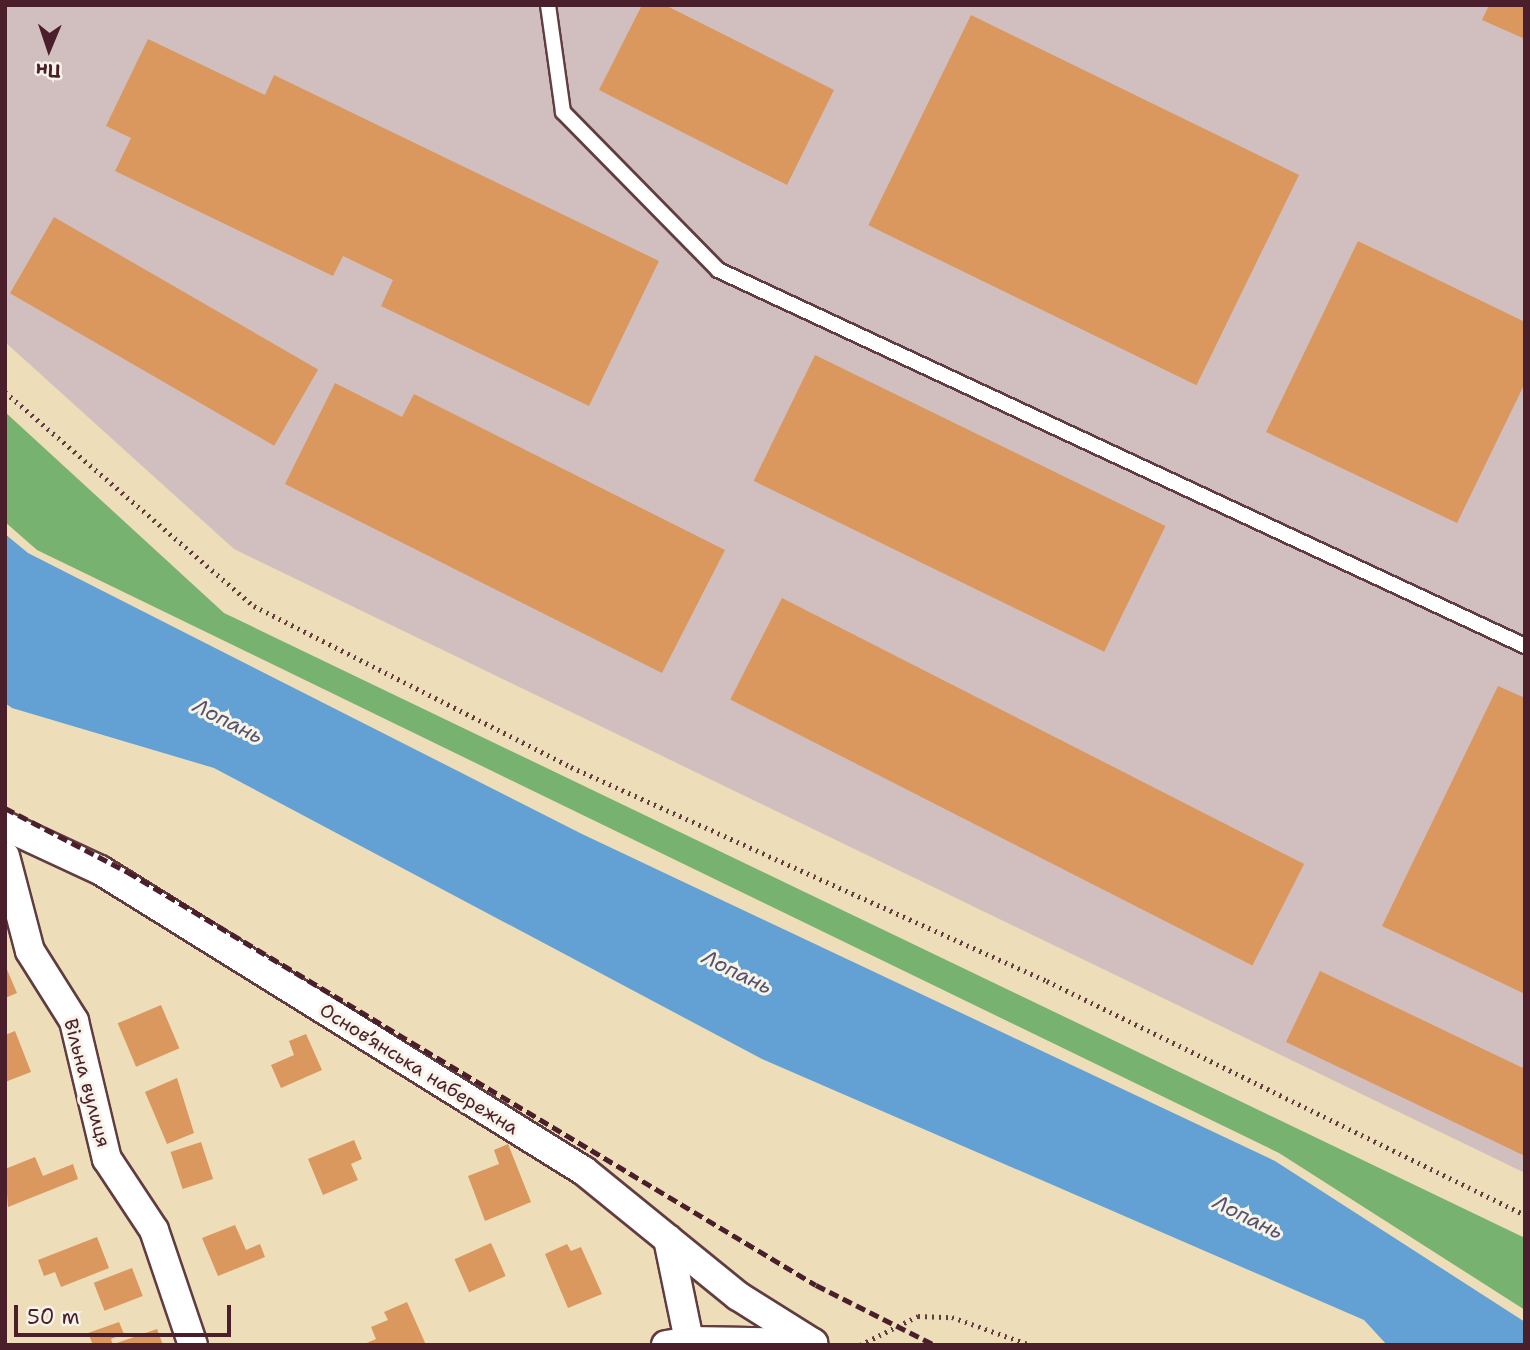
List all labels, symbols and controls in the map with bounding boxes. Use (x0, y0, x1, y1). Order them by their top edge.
north arrow (14, 14, 84, 84)
text: Пн (35, 58, 61, 83)
water label: Лопань (189, 693, 267, 749)
water label: Лопань (698, 944, 776, 1000)
street label: Основ’янська набережна (315, 998, 523, 1140)
street label: Вільна вулиця (59, 1016, 115, 1150)
water label: Лопань (1209, 1189, 1287, 1245)
scale bar (18, 1290, 234, 1334)
text: 50 m (27, 1303, 80, 1331)

